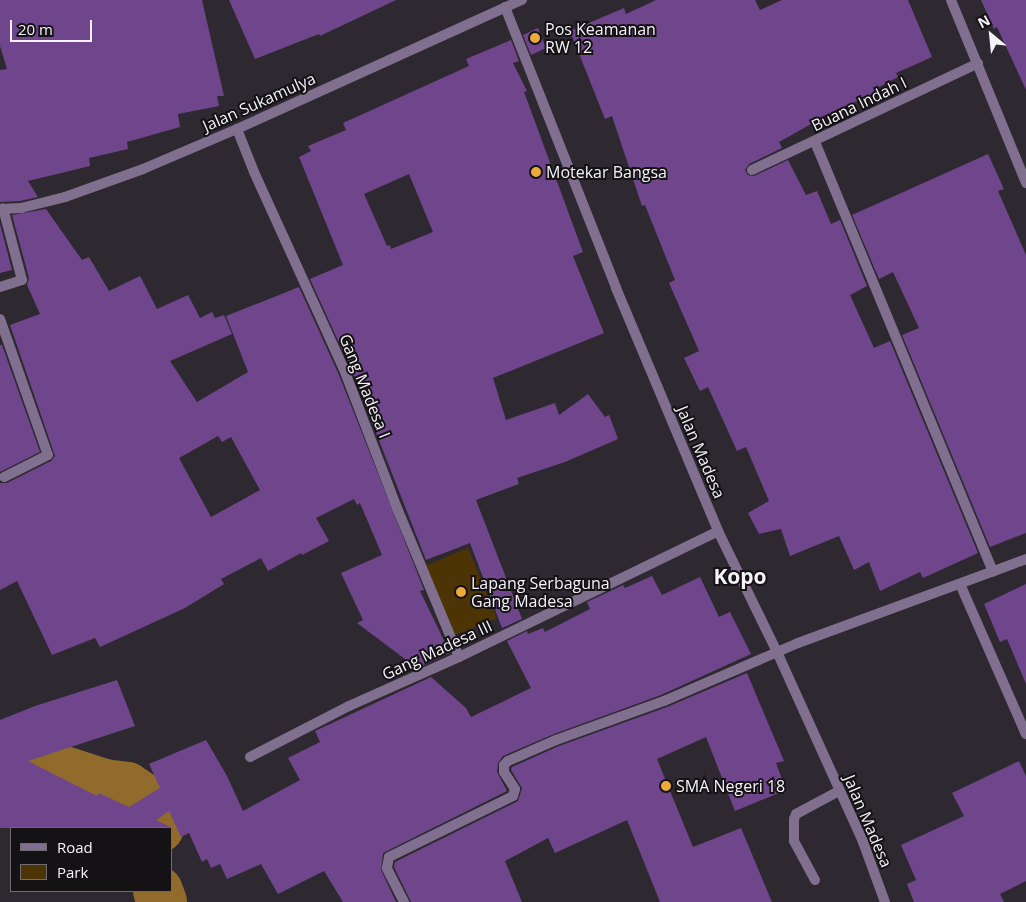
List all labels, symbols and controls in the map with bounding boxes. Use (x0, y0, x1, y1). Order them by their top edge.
scale bar (12, 10, 95, 42)
north arrow (966, 10, 1016, 60)
text: N (974, 10, 993, 32)
text: 20 m (18, 19, 53, 39)
place label: Pos Keamanan RW 12 (545, 19, 656, 57)
marker: Pos Keamanan RW 12 (529, 32, 541, 44)
street label: Jalan Sukamulya (200, 69, 318, 135)
street label: Buana Indah I (808, 73, 910, 135)
place label: Motekar Bangsa (546, 162, 667, 182)
marker: Motekar Bangsa (530, 166, 542, 178)
street label: Gang Madesa I (335, 331, 395, 441)
street label: Jalan Madesa (673, 403, 729, 501)
district label: Kopo (713, 563, 767, 589)
place label: Lapang Serbaguna Gang Madesa (471, 573, 610, 611)
marker: Lapang Serbaguna Gang Madesa (455, 586, 467, 598)
street label: Gang Madesa III (379, 616, 495, 684)
street label: Jalan Madesa (840, 772, 896, 870)
place label: SMA Negeri 18 (676, 776, 785, 796)
marker: SMA Negeri 18 (660, 780, 672, 792)
legend (10, 827, 172, 892)
text: Road (57, 837, 93, 857)
text: Park (57, 862, 88, 882)

